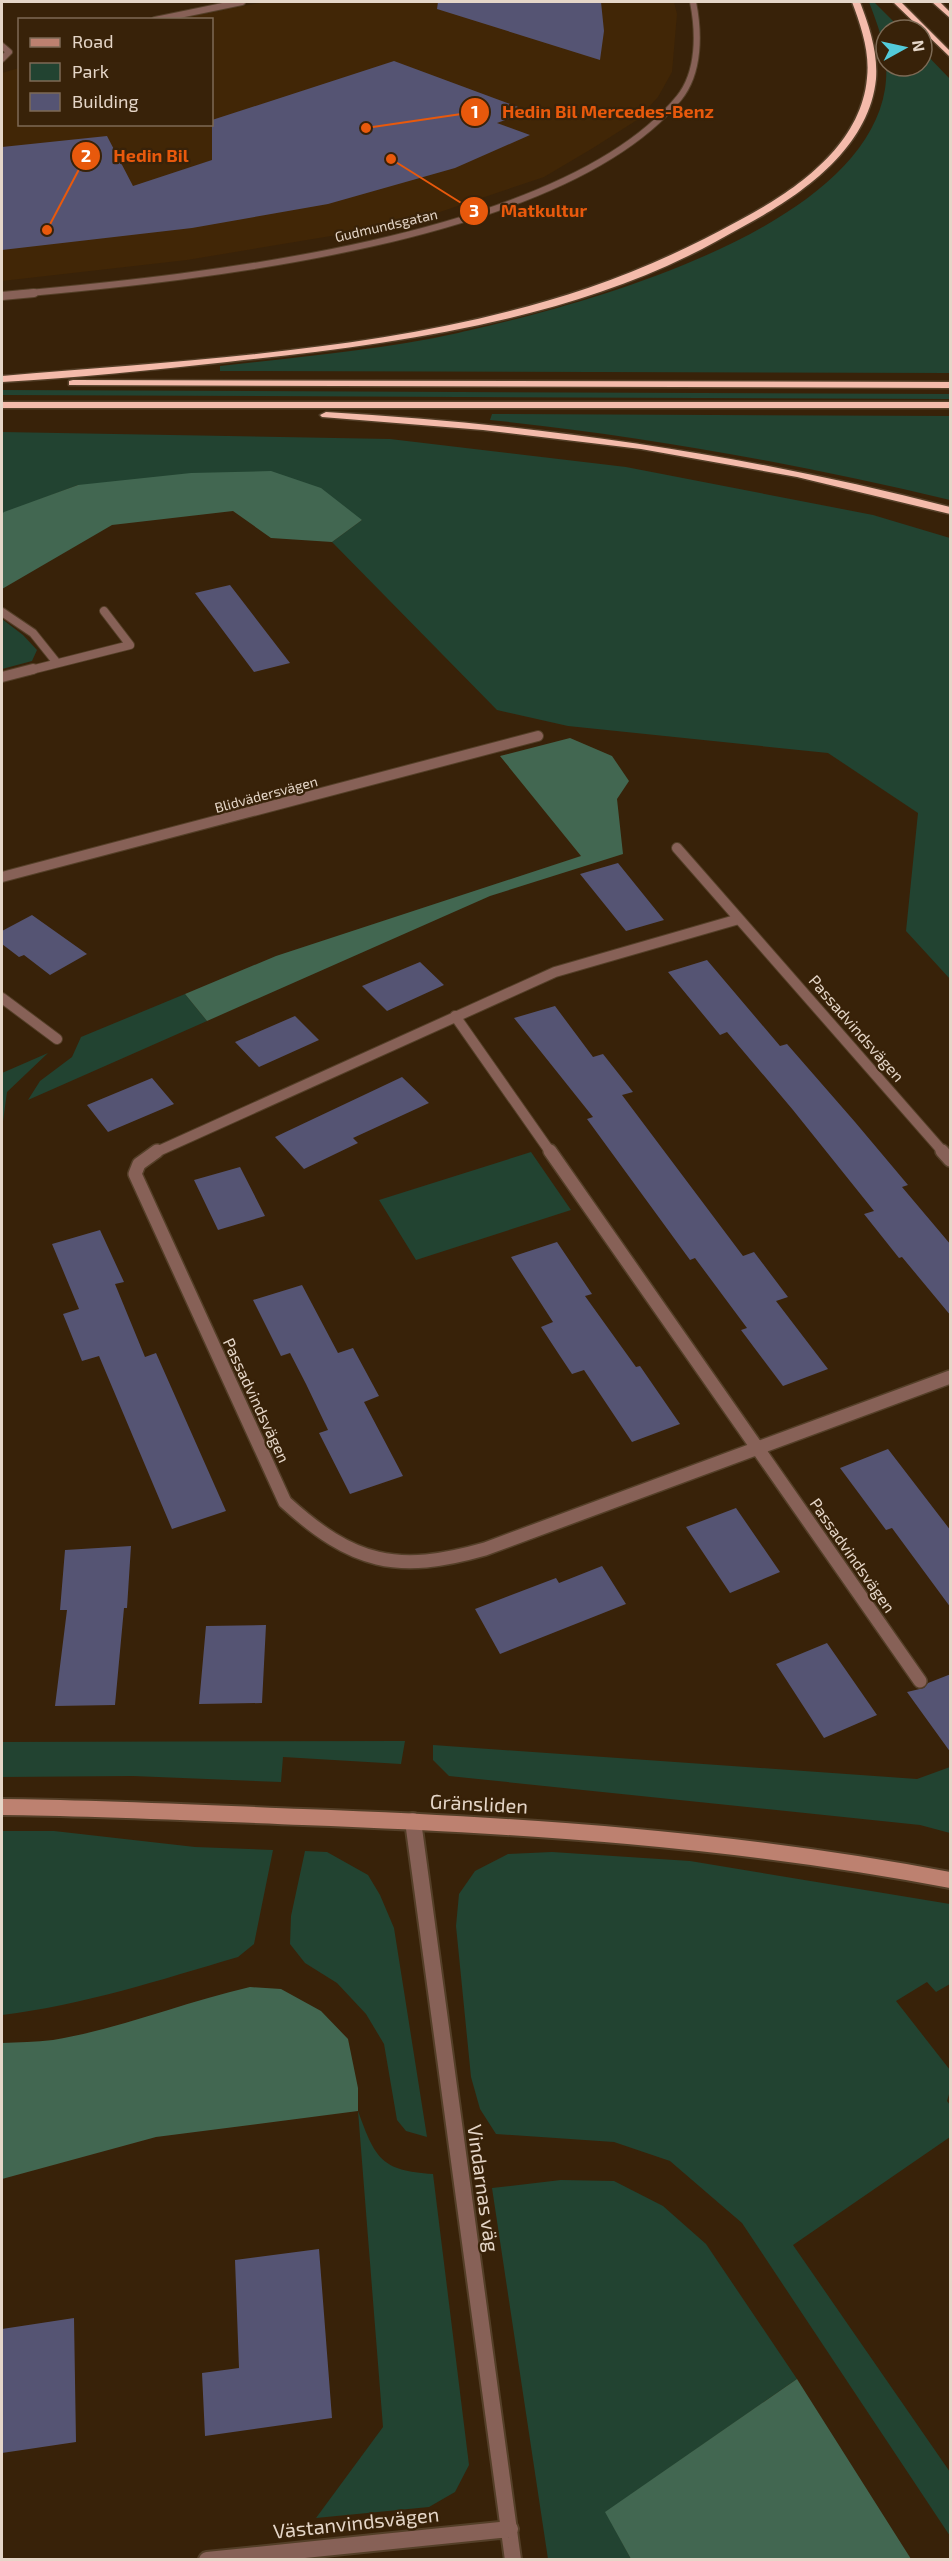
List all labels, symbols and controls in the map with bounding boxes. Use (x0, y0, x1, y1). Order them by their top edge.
legend (18, 18, 213, 126)
north arrow (874, 18, 934, 78)
text: Road (72, 30, 113, 52)
text: N (909, 39, 930, 53)
text: Park (72, 60, 109, 82)
text: Building (72, 90, 139, 112)
callout: Hedin Bil Mercedes-Benz (460, 94, 726, 130)
text: 1 (471, 100, 479, 122)
text: Hedin Bil Mercedes-Benz (502, 100, 714, 122)
callout: Hedin Bil (71, 138, 200, 174)
text: 2 (81, 144, 91, 166)
text: Hedin Bil (113, 144, 189, 166)
callout: Matkultur (459, 193, 599, 229)
text: 3 (469, 199, 479, 221)
text: Matkultur (501, 199, 587, 221)
street label: Gudmundsgatan (333, 205, 439, 245)
street label: Blidvädersvägen (213, 772, 319, 816)
street label: Passadvindsvägen (805, 971, 909, 1085)
street label: Passadvindsvägen (220, 1335, 294, 1465)
street label: Passadvindsvägen (806, 1494, 900, 1616)
street label: Gränsliden (429, 1788, 529, 1818)
street label: Vindarnas väg (463, 2123, 505, 2253)
street label: Västanvindsvägen (272, 2501, 440, 2543)

